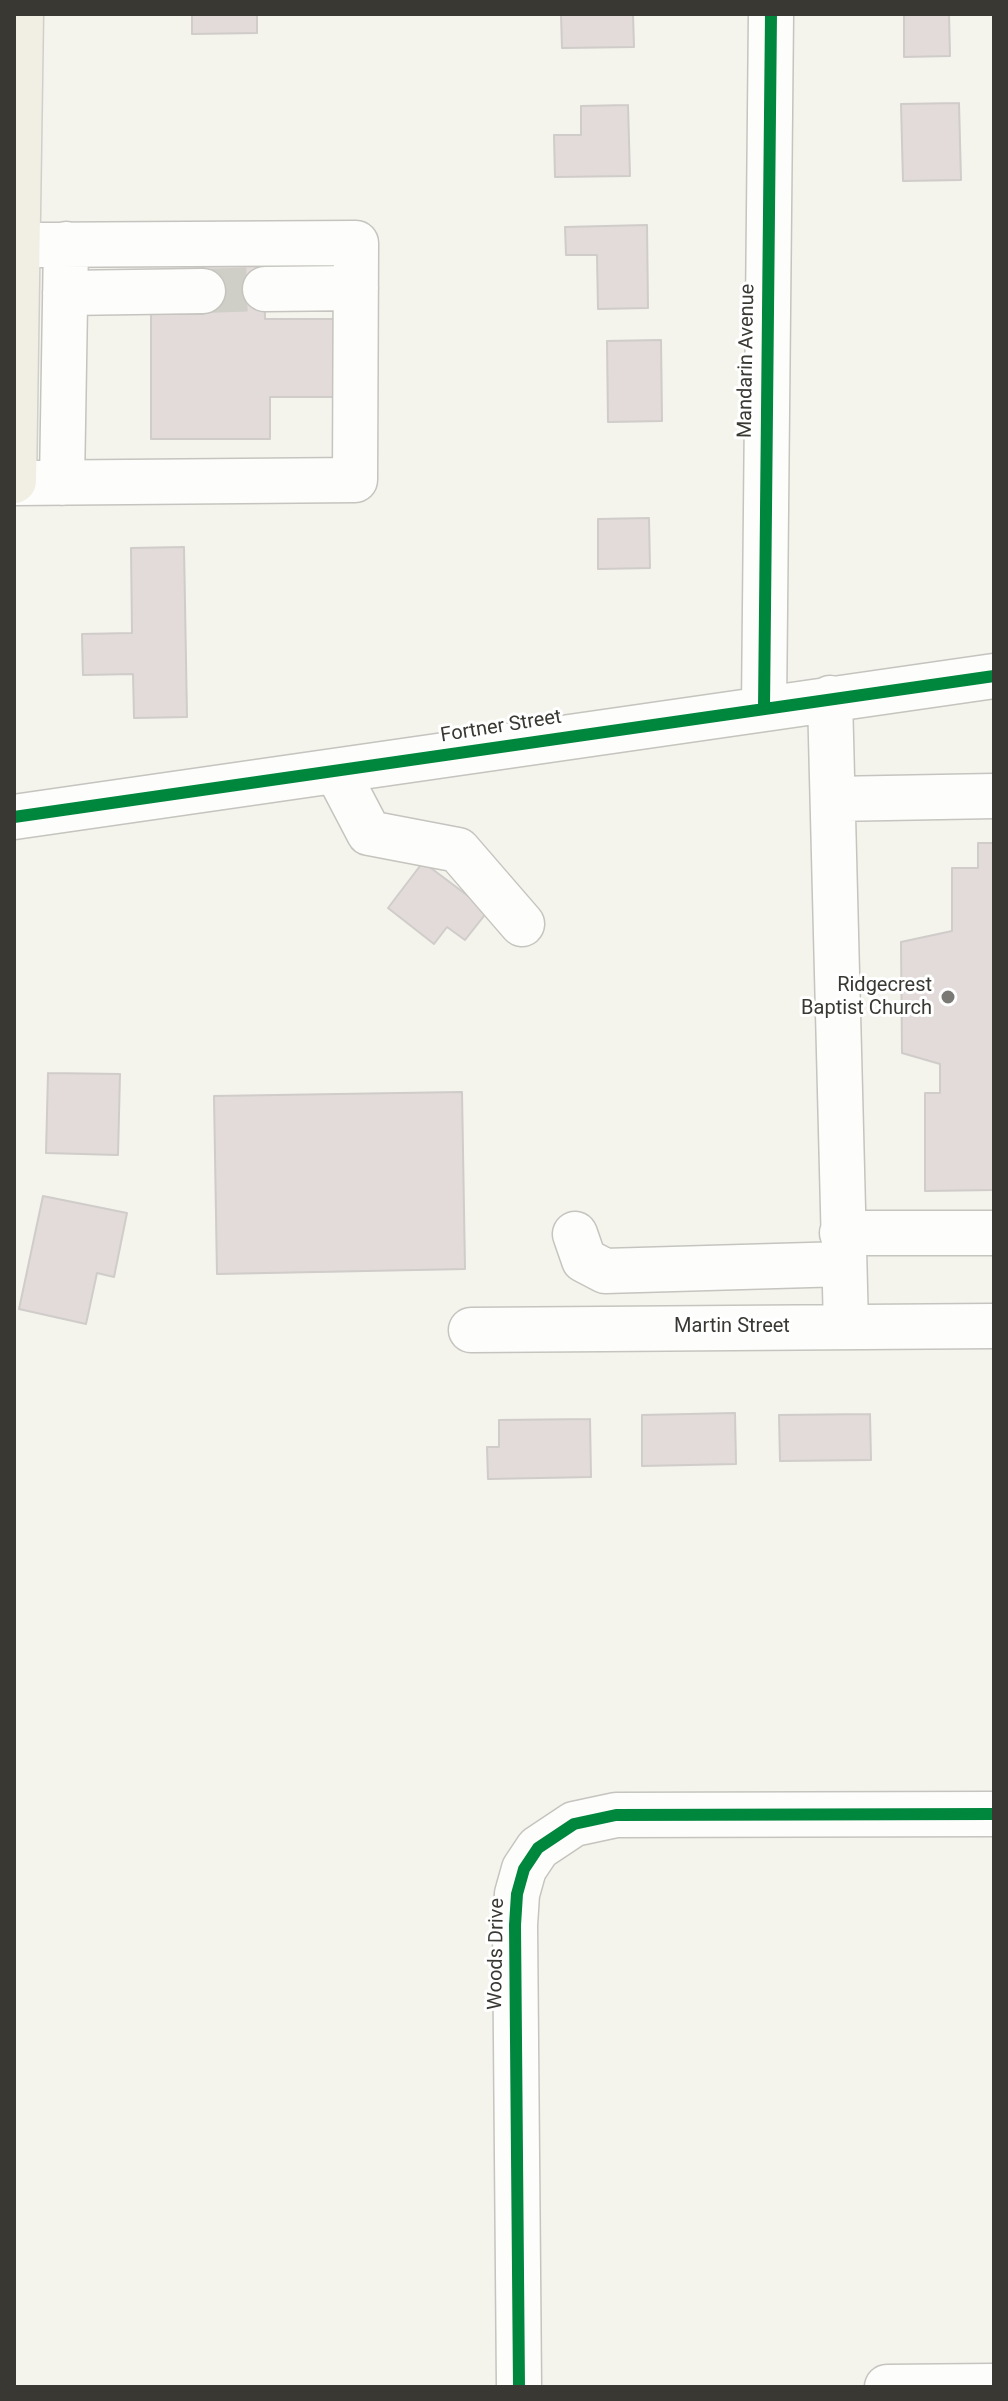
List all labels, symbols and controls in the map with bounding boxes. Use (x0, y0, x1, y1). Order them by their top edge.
street label: Mandarin Avenue (734, 284, 760, 438)
street label: Fortner Street (439, 706, 563, 748)
place label: Ridgecrest Baptist Church (801, 974, 932, 1021)
marker: Ridgecrest Baptist Church (939, 988, 957, 1006)
street label: Martin Street (674, 1315, 790, 1339)
street label: Woods Drive (484, 1898, 510, 2010)

